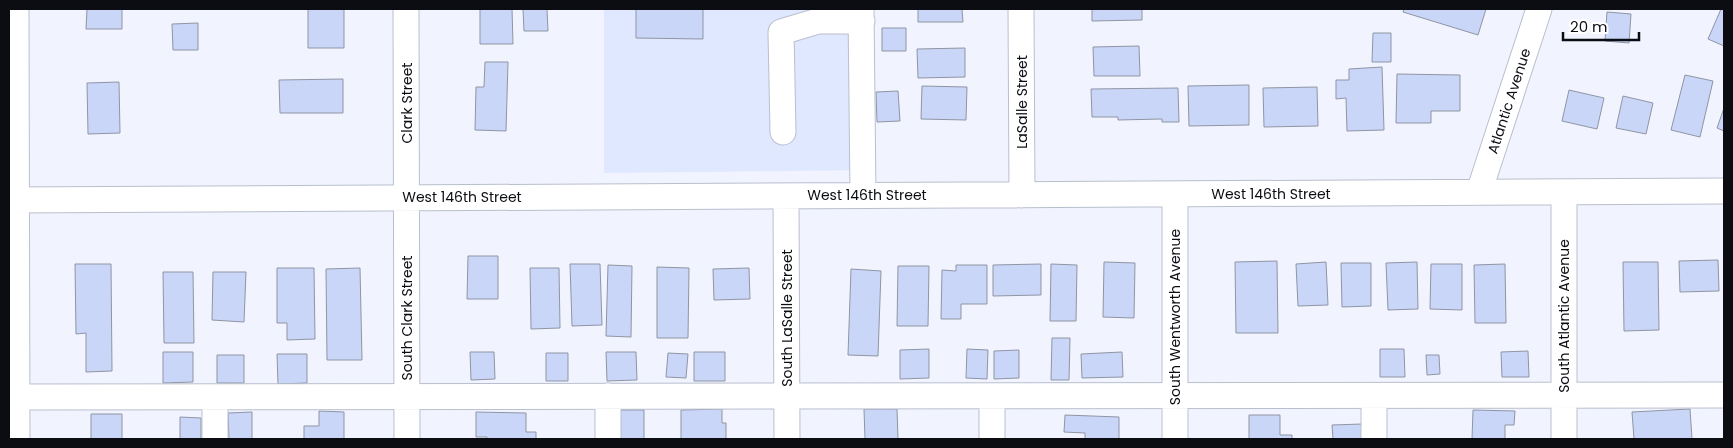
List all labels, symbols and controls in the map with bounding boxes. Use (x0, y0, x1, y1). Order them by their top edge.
scale bar (1563, 10, 1639, 42)
text: 20 m (1570, 16, 1608, 37)
street label: Atlantic Avenue (1483, 45, 1536, 156)
street label: LaSalle Street (1012, 55, 1032, 149)
street label: Clark Street (397, 63, 417, 143)
street label: West 146th Street (1211, 184, 1331, 204)
street label: West 146th Street (807, 185, 927, 205)
street label: West 146th Street (402, 187, 522, 207)
street label: South Wentworth Avenue (1165, 229, 1185, 405)
street label: South Atlantic Avenue (1554, 239, 1574, 393)
street label: South LaSalle Street (777, 249, 797, 387)
street label: South Clark Street (397, 256, 417, 380)

